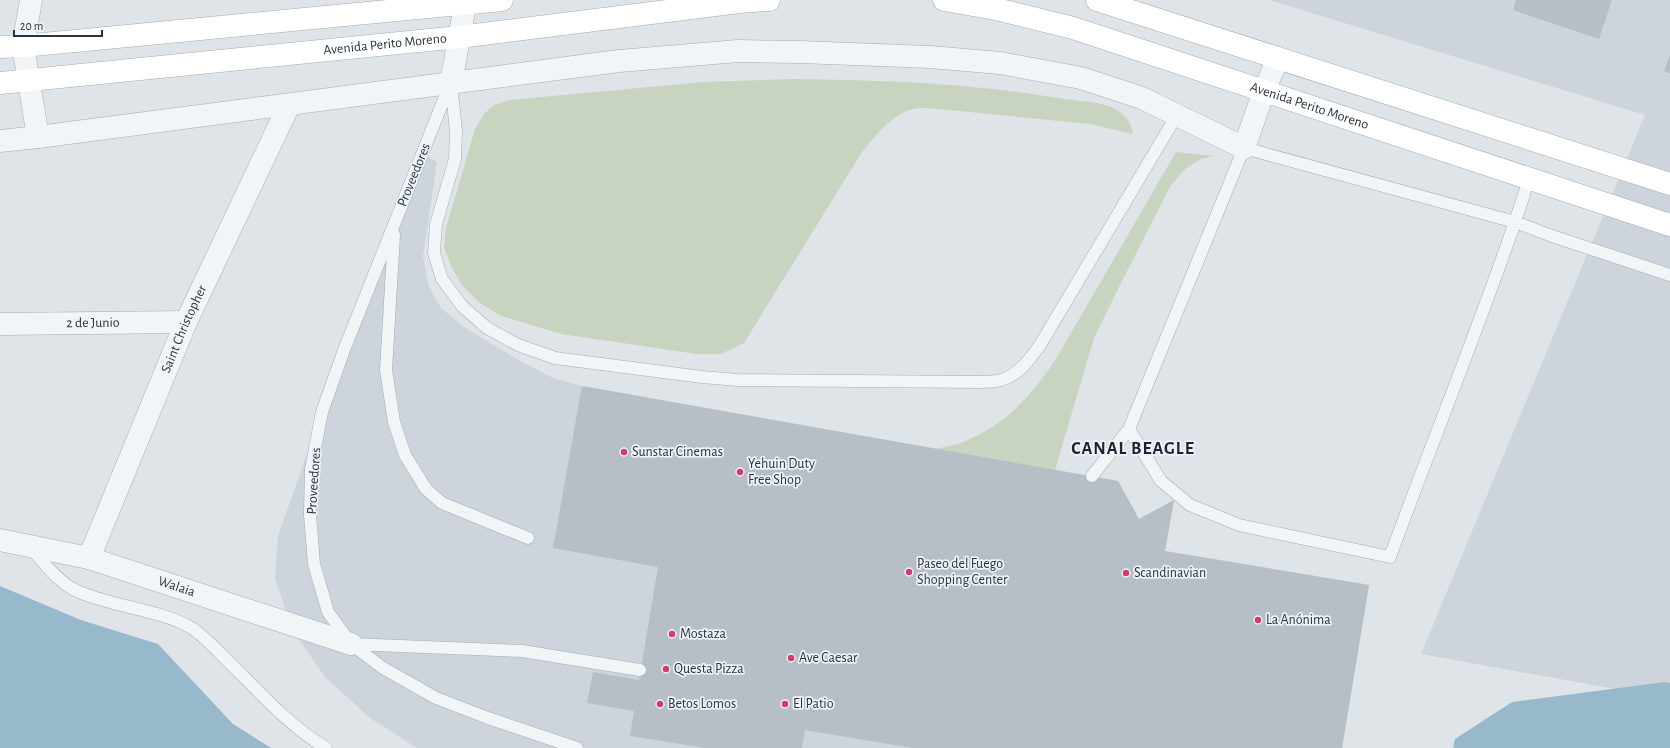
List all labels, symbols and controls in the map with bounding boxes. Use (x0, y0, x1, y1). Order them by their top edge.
scale bar (14, 12, 102, 38)
text: 20 m (20, 20, 43, 32)
street label: Avenida Perito Moreno (323, 31, 448, 58)
street label: Avenida Perito Moreno (1248, 80, 1371, 132)
street label: Proveedores (395, 141, 433, 209)
street label: Saint Christopher (159, 282, 210, 375)
street label: 2 de Junio (66, 316, 120, 330)
district label: CANAL BEAGLE (1071, 440, 1195, 458)
place label: Sunstar Cinemas (632, 445, 723, 459)
street label: Proveedores (305, 447, 323, 515)
marker: Sunstar Cinemas (619, 447, 629, 457)
place label: Yehuin Duty Free Shop (748, 457, 815, 487)
marker: Yehuin Duty Free Shop (735, 467, 745, 477)
place label: Paseo del Fuego Shopping Center (917, 557, 1008, 587)
place label: Scandinavian (1134, 566, 1206, 580)
marker: Paseo del Fuego Shopping Center (904, 567, 914, 577)
marker: Scandinavian (1121, 568, 1131, 578)
street label: Walaia (156, 574, 197, 599)
place label: La Anónima (1266, 613, 1331, 627)
marker: La Anónima (1253, 615, 1263, 625)
place label: Mostaza (680, 627, 727, 641)
marker: Mostaza (667, 629, 677, 639)
place label: Ave Caesar (799, 651, 858, 665)
marker: Ave Caesar (786, 653, 796, 663)
place label: Questa Pizza (674, 662, 744, 676)
marker: Questa Pizza (661, 664, 671, 674)
place label: Betos Lomos (668, 697, 736, 711)
place label: El Patio (793, 697, 834, 711)
marker: Betos Lomos (655, 699, 665, 709)
marker: El Patio (780, 699, 790, 709)

